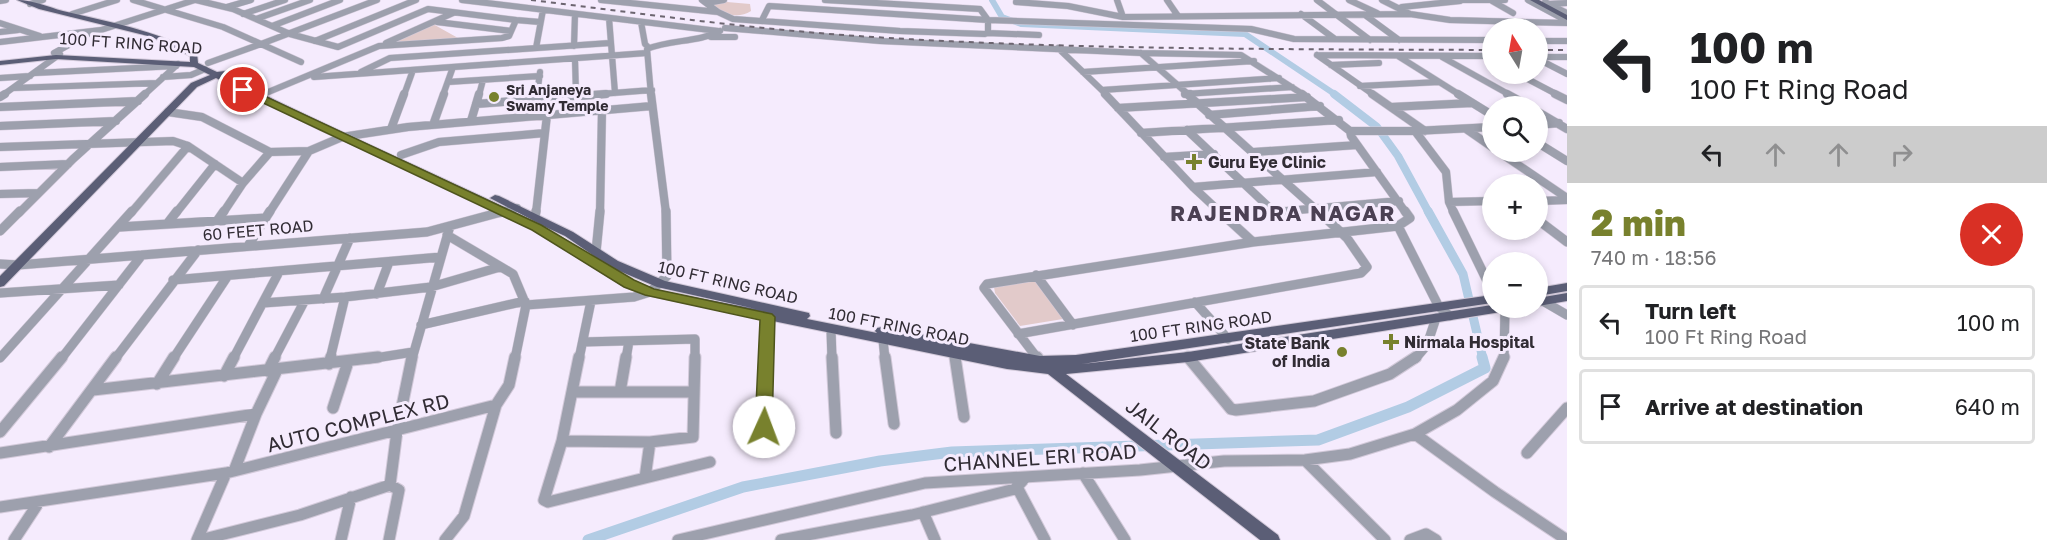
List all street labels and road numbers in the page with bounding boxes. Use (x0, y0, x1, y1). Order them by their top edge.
street label: 100 FT RING ROAD (59, 28, 203, 58)
street label: 60 FEET ROAD (202, 215, 314, 245)
street label: 100 FT RING ROAD (656, 256, 800, 308)
street label: 100 FT RING ROAD (827, 303, 971, 349)
street label: 100 FT RING ROAD (1129, 306, 1273, 346)
street label: AUTO COMPLEX RD (264, 388, 452, 456)
street label: JAIL ROAD (1121, 393, 1217, 475)
street label: CHANNEL ERI ROAD (943, 438, 1137, 476)

